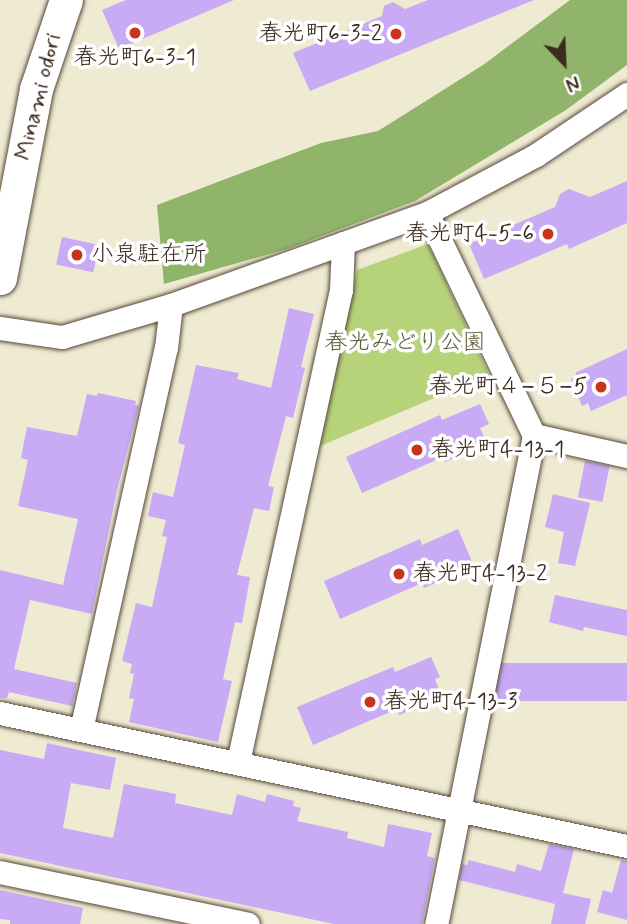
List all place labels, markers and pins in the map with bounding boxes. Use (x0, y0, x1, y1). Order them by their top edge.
place label: 春光町6-3-2 (259, 20, 382, 48)
marker: 春光町6-3-1 (127, 25, 143, 41)
marker: 春光町6-3-2 (388, 26, 404, 42)
place label: 春光町6-3-1 (74, 44, 196, 72)
place label: 春光町4-5-6 (405, 220, 534, 248)
marker: 春光町4-5-6 (540, 226, 556, 242)
place label: 小泉駐在所 (91, 241, 206, 269)
marker: 小泉駐在所 (69, 247, 85, 263)
place label: 春光町４−５−5 (429, 373, 587, 401)
marker: 春光町４−５−5 (593, 379, 609, 395)
place label: 春光町4-13-1 (431, 436, 564, 464)
marker: 春光町4-13-1 (409, 442, 425, 458)
place label: 春光町4-13-2 (413, 560, 547, 588)
marker: 春光町4-13-2 (391, 566, 407, 582)
place label: 春光町4-13-3 (384, 688, 517, 716)
marker: 春光町4-13-3 (362, 694, 378, 710)

